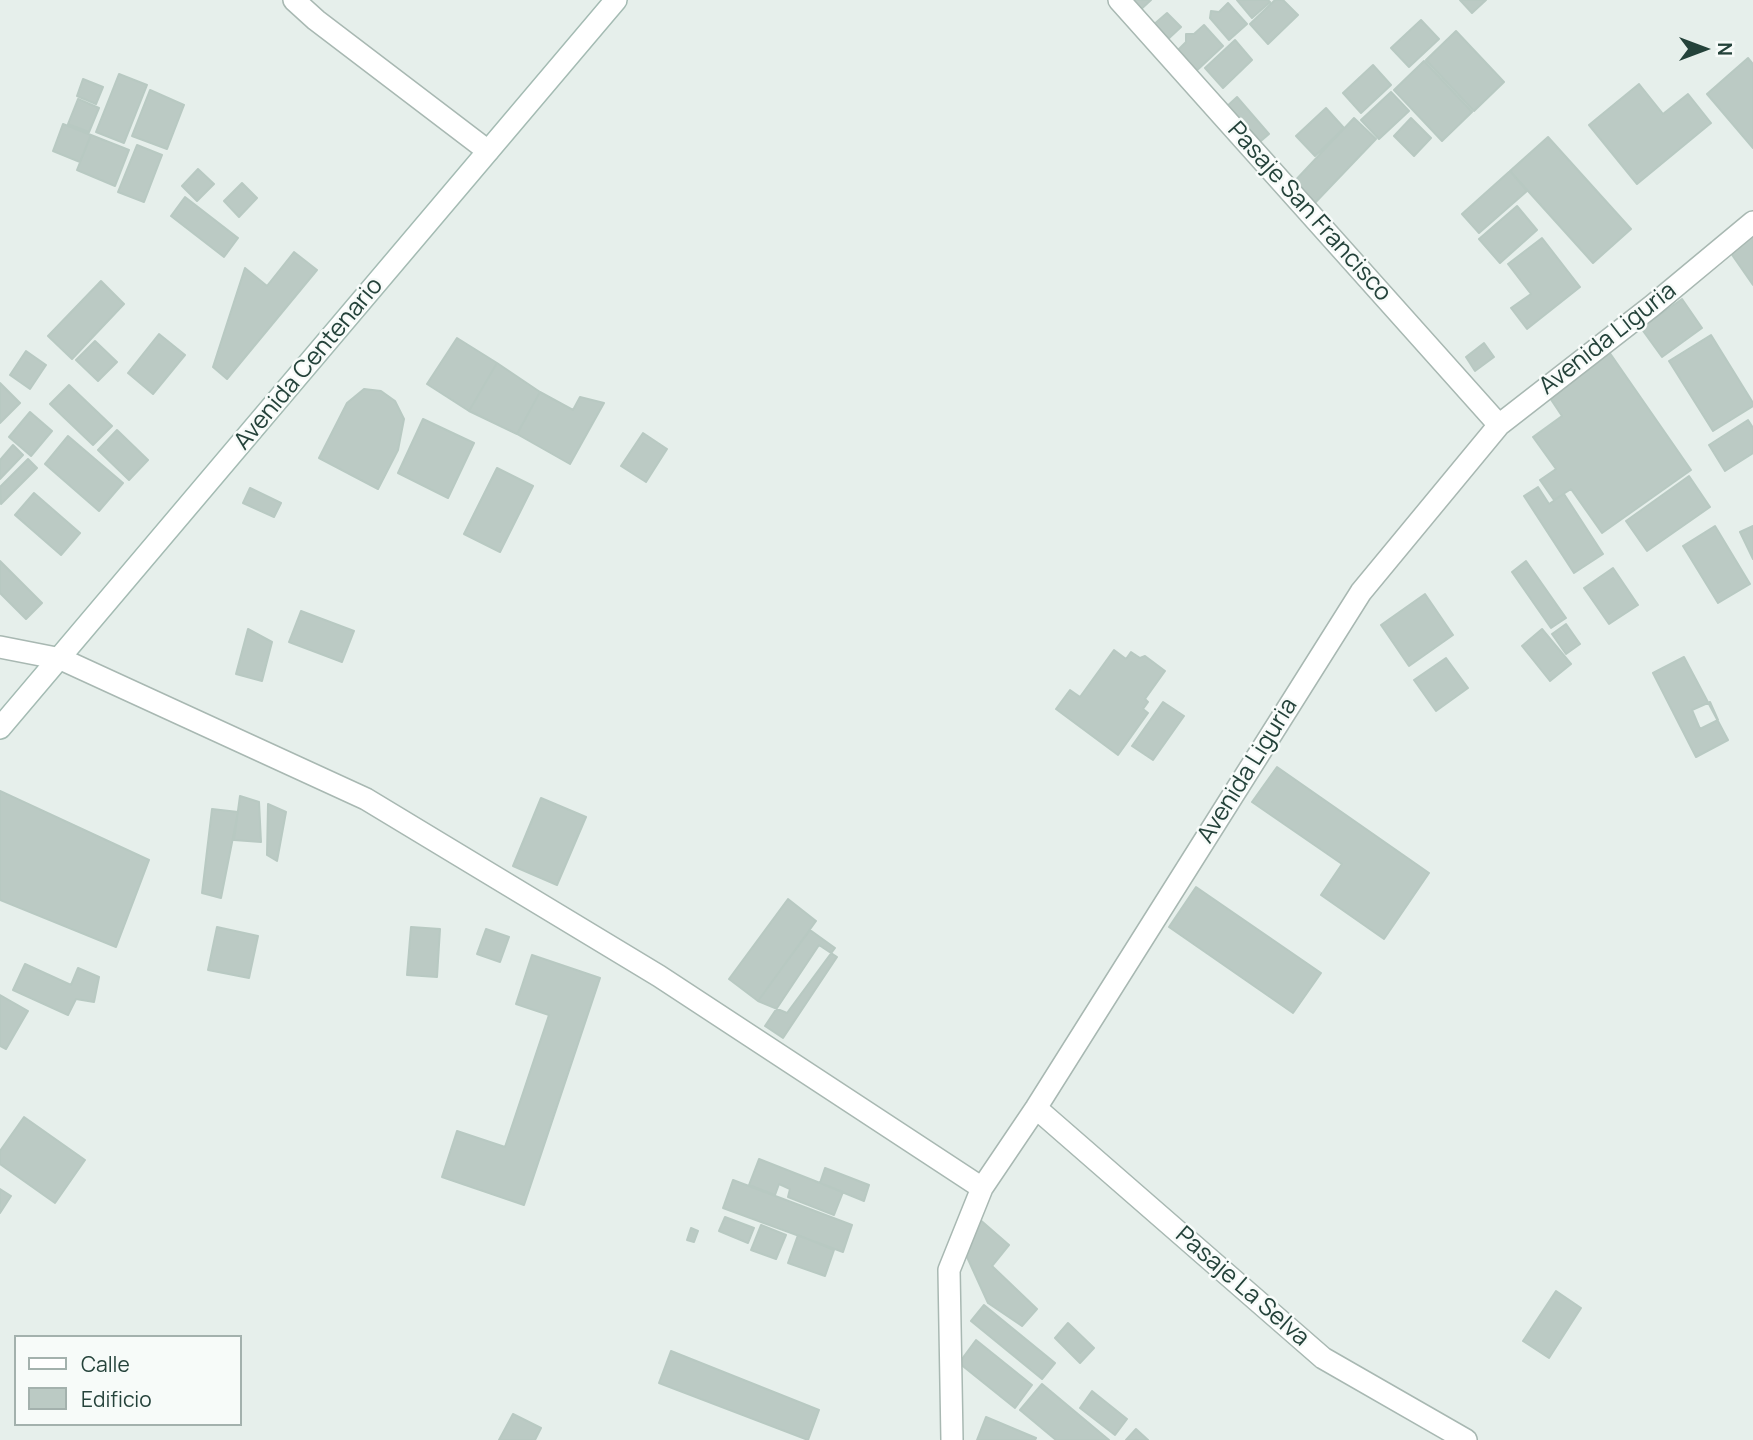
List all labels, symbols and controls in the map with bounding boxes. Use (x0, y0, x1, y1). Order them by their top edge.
north arrow (1669, 14, 1739, 84)
text: N (1712, 42, 1738, 56)
street label: Pasaje San Francisco (1221, 116, 1397, 308)
street label: Avenida Centenario (229, 272, 389, 456)
street label: Avenida Liguria (1534, 277, 1682, 401)
street label: Avenida Liguria (1192, 693, 1304, 849)
street label: Pasaje La Selva (1169, 1221, 1315, 1353)
legend (14, 1335, 242, 1426)
text: Calle (81, 1350, 130, 1378)
text: Edificio (81, 1385, 152, 1413)

